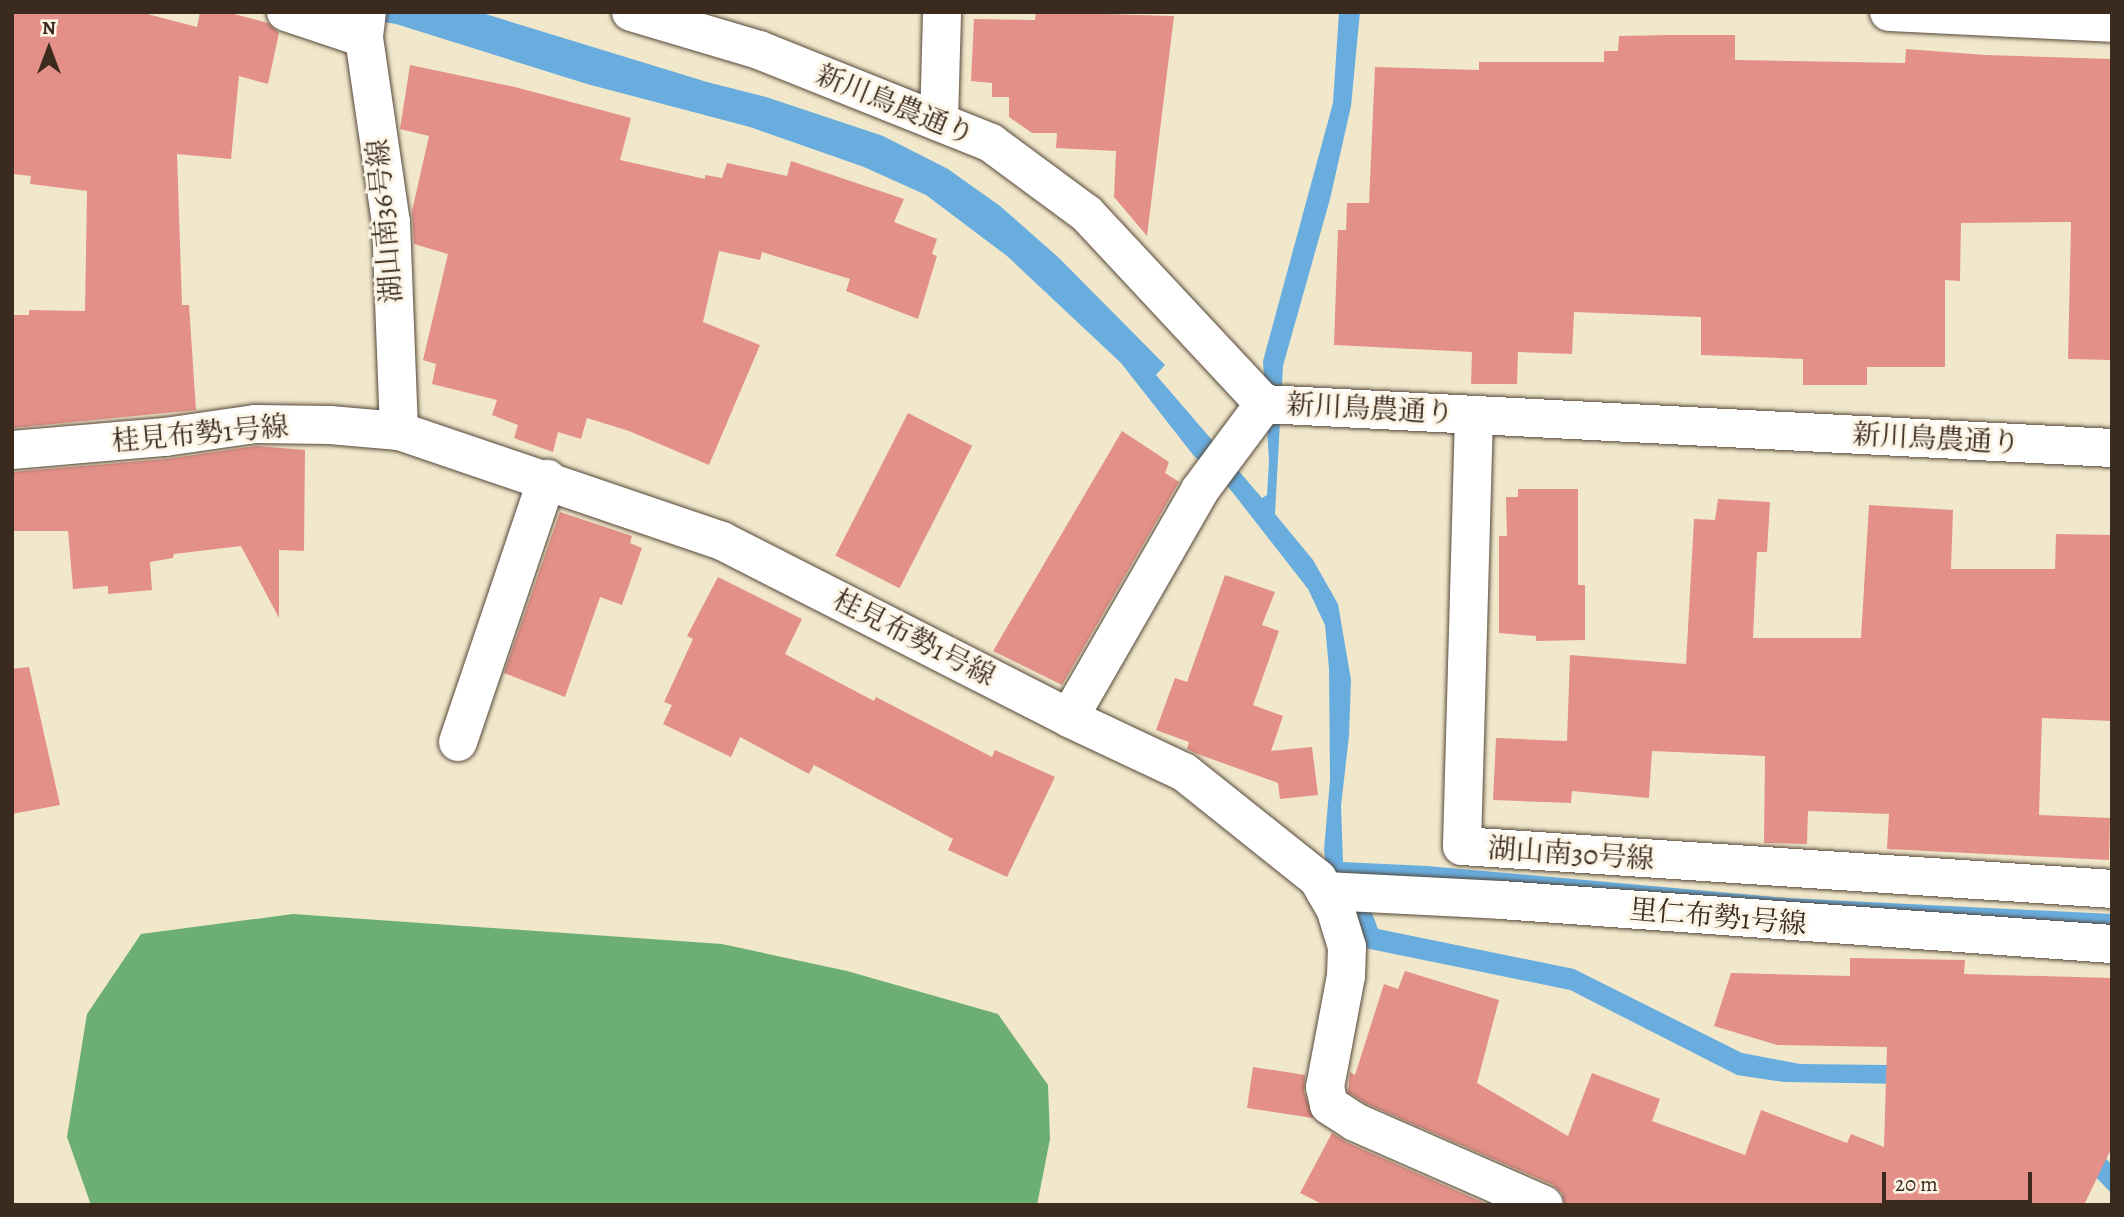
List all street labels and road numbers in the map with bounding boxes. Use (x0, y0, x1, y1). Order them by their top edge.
street label: 新川鳥農通り (811, 58, 979, 152)
street label: 湖山南36号線 (361, 138, 409, 304)
street label: 新川鳥農通り (1285, 388, 1455, 430)
street label: 桂見布勢1号線 (110, 410, 290, 458)
street label: 新川鳥農通り (1851, 418, 2021, 460)
street label: 桂見布勢1号線 (827, 583, 1001, 693)
street label: 湖山南30号線 (1487, 831, 1655, 877)
street label: 里仁布勢1号線 (1628, 893, 1808, 941)

